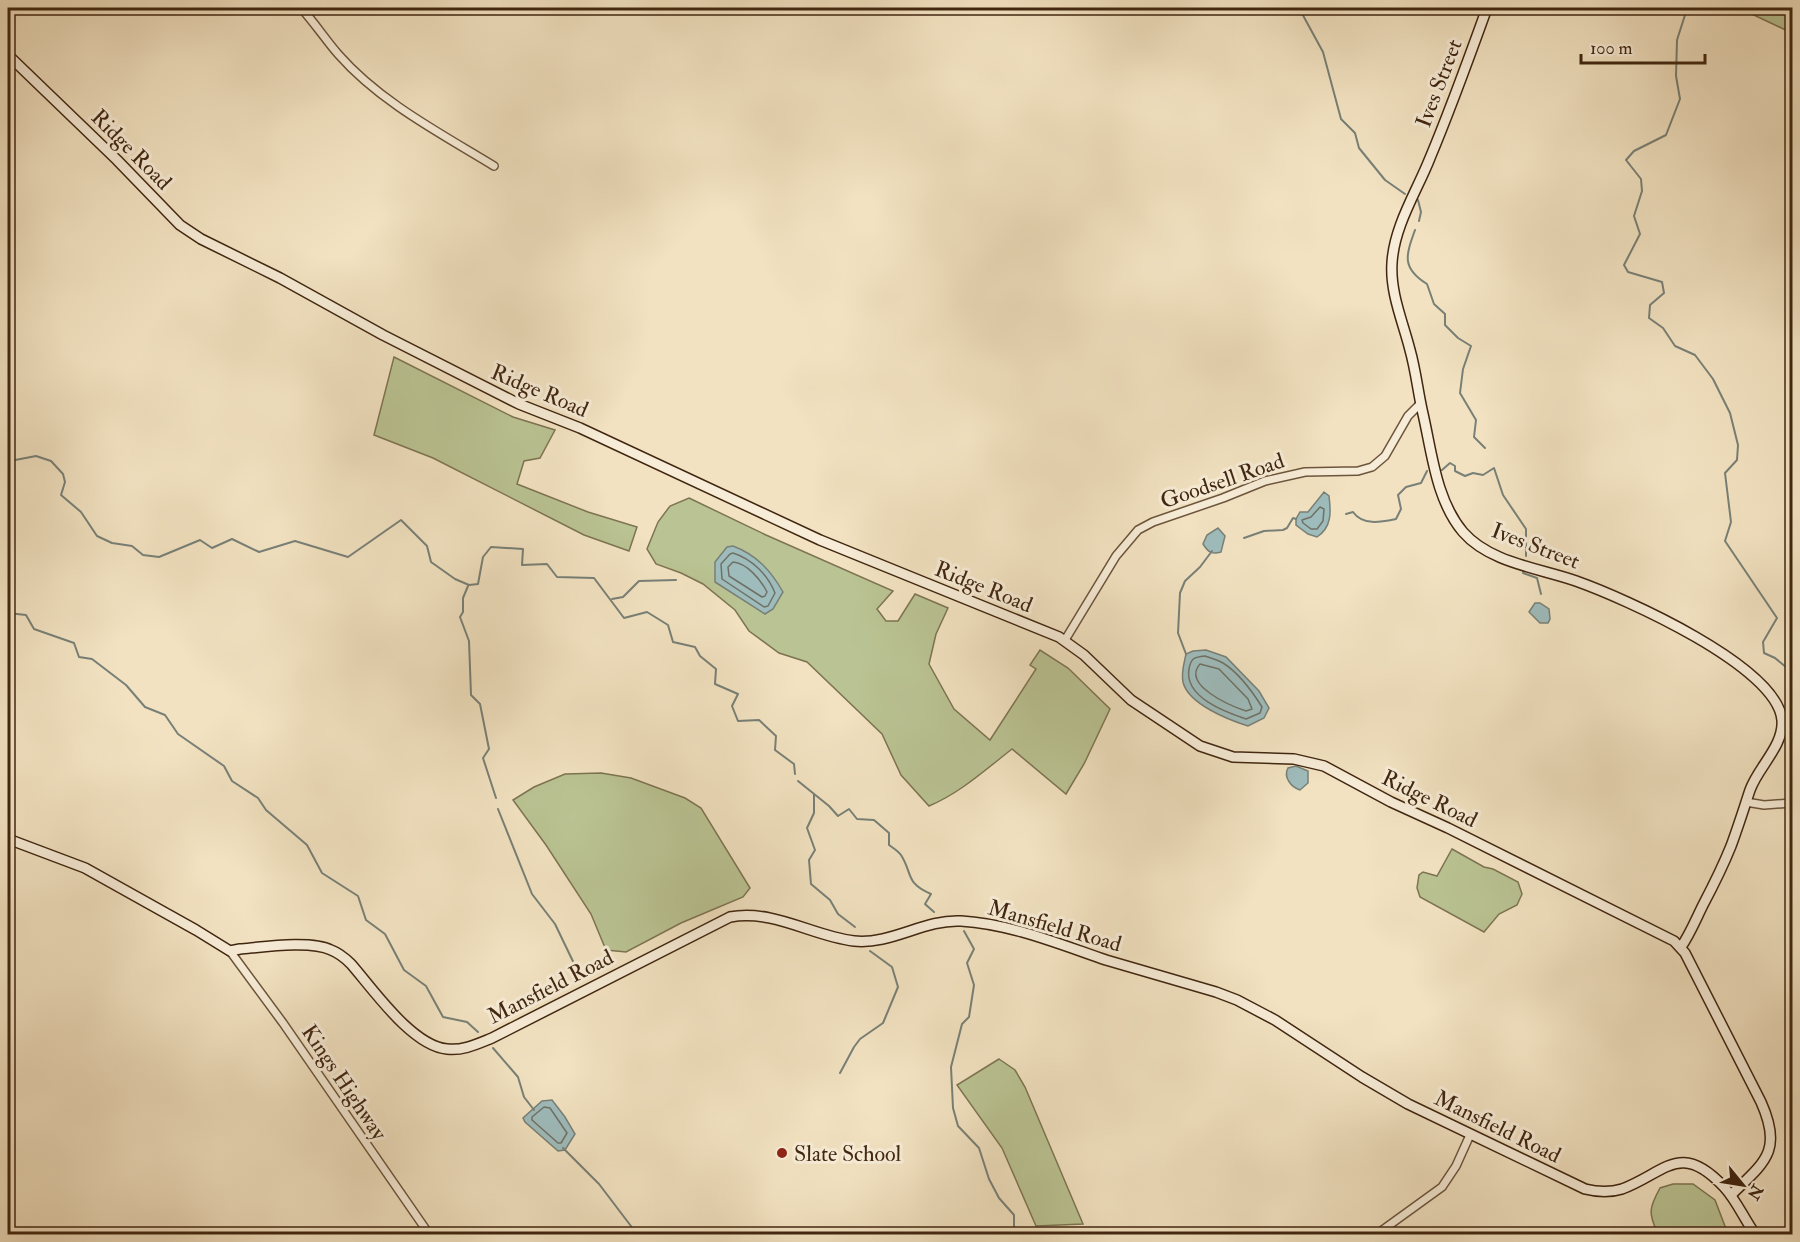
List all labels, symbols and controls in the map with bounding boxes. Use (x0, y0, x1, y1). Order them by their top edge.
scale bar (1581, 27, 1706, 65)
street label: Ives Street (1409, 35, 1469, 131)
text: 100 m (1590, 37, 1633, 60)
street label: Ridge Road (85, 103, 178, 196)
street label: Ridge Road (487, 358, 593, 424)
street label: Goodsell Road (1157, 447, 1288, 515)
street label: Ives Street (1488, 516, 1584, 576)
street label: Ridge Road (931, 555, 1037, 619)
street label: Ridge Road (1377, 764, 1482, 834)
street label: Mansfield Road (985, 894, 1125, 958)
street label: Mansfield Road (483, 943, 618, 1031)
street label: Kings Highway (295, 1019, 393, 1146)
street label: Mansfield Road (1430, 1084, 1566, 1170)
place label: Slate School (794, 1140, 902, 1168)
marker: Slate School (775, 1146, 789, 1160)
north arrow (1713, 1155, 1773, 1215)
text: N (1743, 1180, 1768, 1204)

